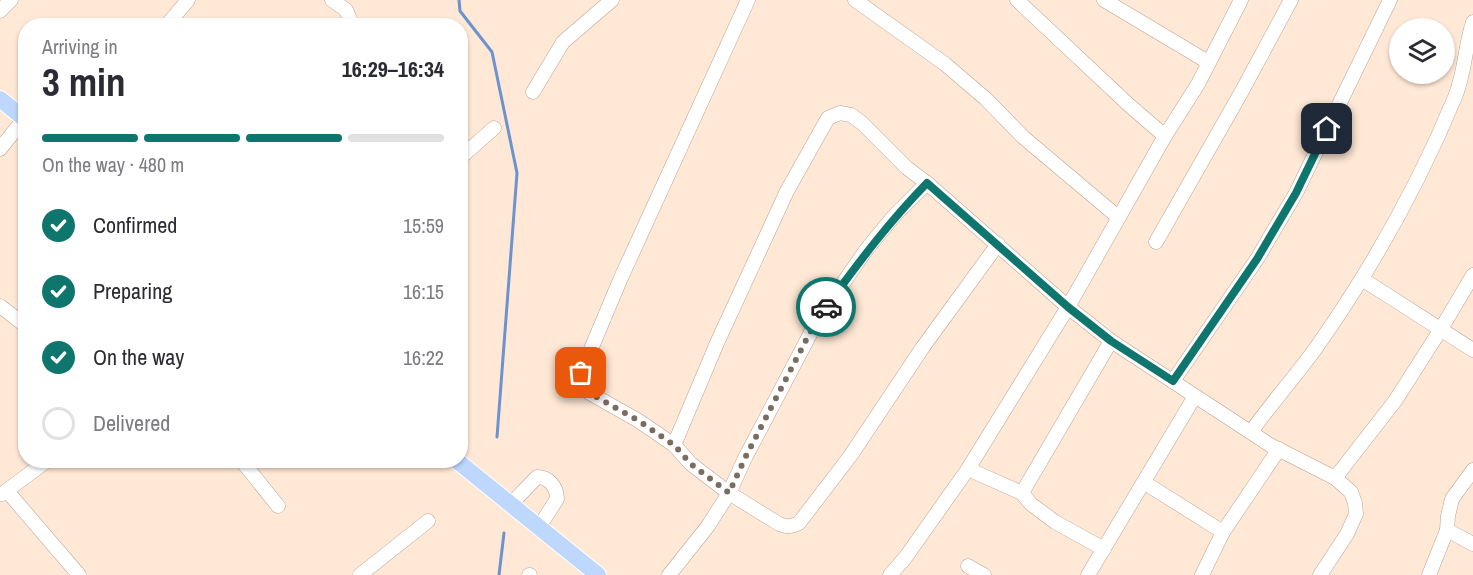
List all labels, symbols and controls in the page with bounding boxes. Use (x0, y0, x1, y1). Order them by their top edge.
map controls (1389, 18, 1455, 84)
button: layers (1389, 18, 1455, 84)
text: Arriving in (42, 33, 118, 60)
text: 16:29–16:34 (342, 54, 444, 84)
text: 3 min (42, 56, 126, 108)
pin (1301, 103, 1352, 154)
icon: home (1310, 112, 1343, 145)
text: On the way · 480 m (42, 151, 184, 178)
icon: check (42, 209, 75, 242)
text: Confirmed (93, 210, 177, 240)
text: 15:59 (403, 212, 444, 239)
icon: check (42, 275, 75, 308)
text: Preparing (93, 276, 172, 306)
courier (796, 277, 856, 337)
text: 16:15 (403, 278, 444, 305)
icon: car (810, 291, 843, 324)
icon: check (42, 341, 75, 374)
text: On the way (93, 342, 184, 372)
text: 16:22 (403, 344, 444, 371)
pin (555, 347, 606, 398)
icon: bag (564, 356, 597, 389)
text: Delivered (93, 408, 170, 438)

